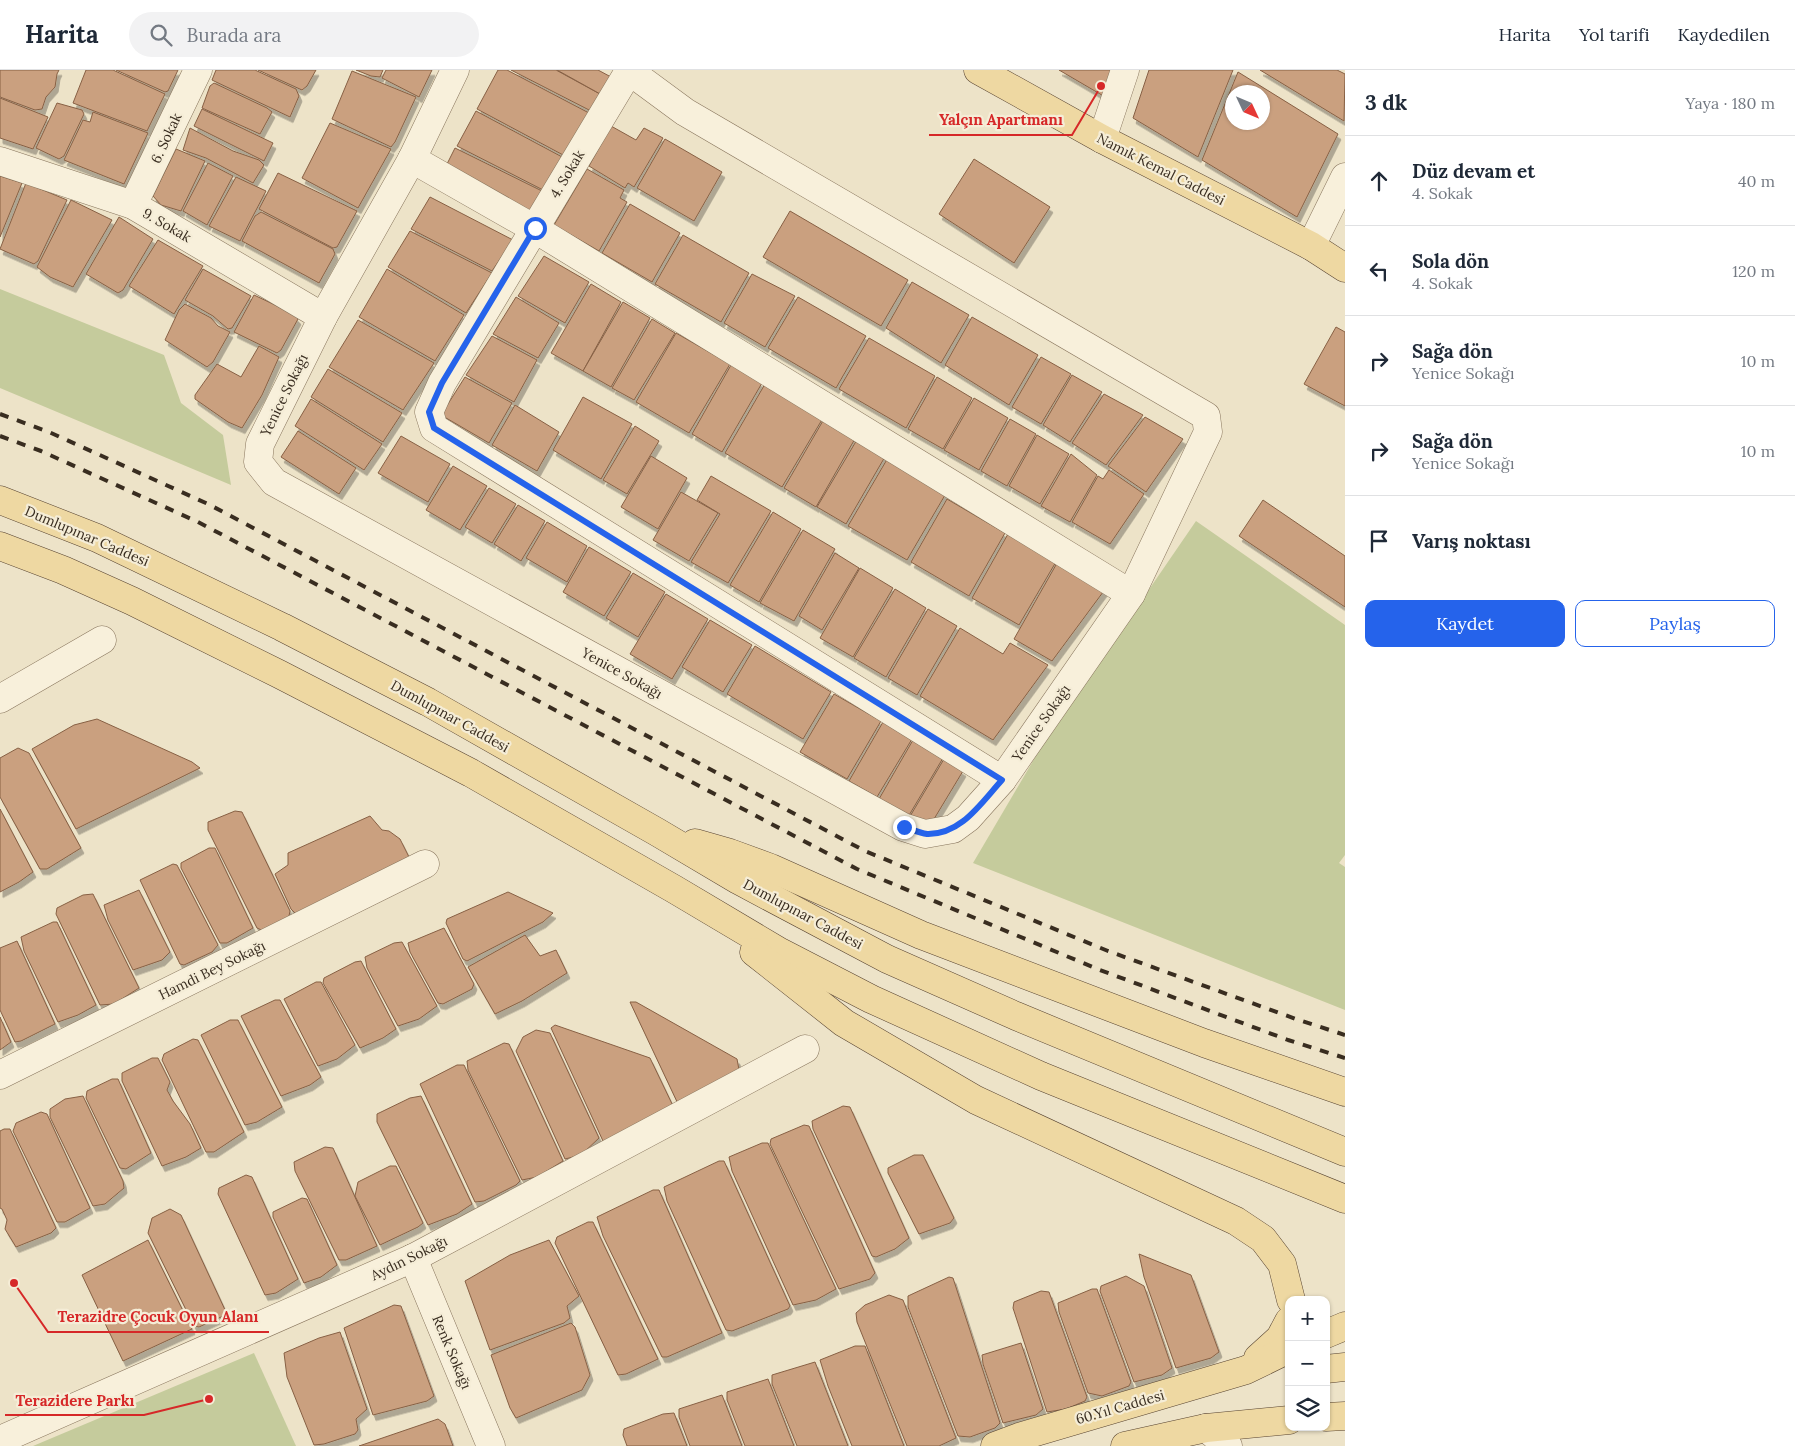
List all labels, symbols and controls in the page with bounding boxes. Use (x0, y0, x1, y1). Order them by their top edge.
search box (129, 12, 479, 57)
text: Harita (25, 19, 99, 50)
icon: search (147, 21, 175, 49)
text: Burada ara (187, 23, 281, 47)
text: Harita (1499, 23, 1551, 46)
text: Yol tarifi (1579, 23, 1649, 46)
text: Kaydedilen (1677, 23, 1770, 46)
north arrow (1225, 85, 1270, 130)
text: 3 dk (1365, 89, 1407, 116)
text: Yaya · 180 m (1685, 93, 1775, 113)
callout: Yalçın Apartmanı (929, 105, 1072, 135)
street label: 6. Sokak (147, 109, 186, 166)
text: Yalçın Apartmanı (939, 110, 1063, 129)
street label: Namık Kemal Caddesi (1094, 129, 1228, 209)
street label: 4. Sokak (546, 146, 589, 201)
text: Düz devam et (1412, 159, 1535, 183)
icon: ahead (1365, 167, 1393, 195)
text: 40 m (1738, 171, 1775, 191)
text: 4. Sokak (1412, 183, 1473, 203)
street label: 9. Sokak (139, 204, 195, 246)
route start (524, 217, 547, 240)
text: Sola dön (1412, 249, 1489, 273)
icon: left (1365, 257, 1393, 285)
text: 120 m (1732, 261, 1775, 281)
text: 4. Sokak (1412, 273, 1473, 293)
text: Sağa dön (1412, 339, 1493, 363)
icon: right (1365, 347, 1393, 375)
street label: Yenice Sokağı (256, 351, 312, 440)
text: 10 m (1741, 351, 1775, 371)
text: Yenice Sokağı (1412, 363, 1515, 383)
text: Sağa dön (1412, 429, 1493, 453)
icon: right (1365, 437, 1393, 465)
text: 10 m (1741, 441, 1775, 461)
text: Yenice Sokağı (1412, 453, 1515, 473)
street label: Dumlupınar Caddesi (22, 502, 152, 570)
icon: arrive (1365, 527, 1393, 555)
text: Varış noktası (1412, 529, 1531, 553)
button: Kaydet (1365, 600, 1565, 647)
button: Paylaş (1575, 600, 1775, 647)
street label: Yenice Sokağı (578, 643, 666, 703)
street label: Dumlupınar Caddesi (387, 676, 513, 756)
street label: Yenice Sokağı (1007, 681, 1074, 766)
route end (893, 816, 916, 839)
street label: Dumlupınar Caddesi (740, 875, 866, 953)
street label: Hamdi Bey Sokağı (156, 936, 268, 1004)
street label: Aydın Sokağı (367, 1232, 450, 1285)
map controls (1285, 1296, 1330, 1431)
button: + (1285, 1296, 1330, 1341)
callout: Terazidre Çocuk Oyun Alanı (48, 1302, 269, 1332)
text: Terazidre Çocuk Oyun Alanı (57, 1307, 259, 1326)
street label: Renk Sokağı (428, 1312, 476, 1392)
button: − (1285, 1341, 1330, 1386)
callout: Terazidere Parkı (5, 1385, 144, 1415)
street label: 60.Yıl Caddesi (1074, 1386, 1166, 1428)
button: layers (1285, 1386, 1330, 1431)
text: Terazidere Parkı (16, 1391, 135, 1410)

